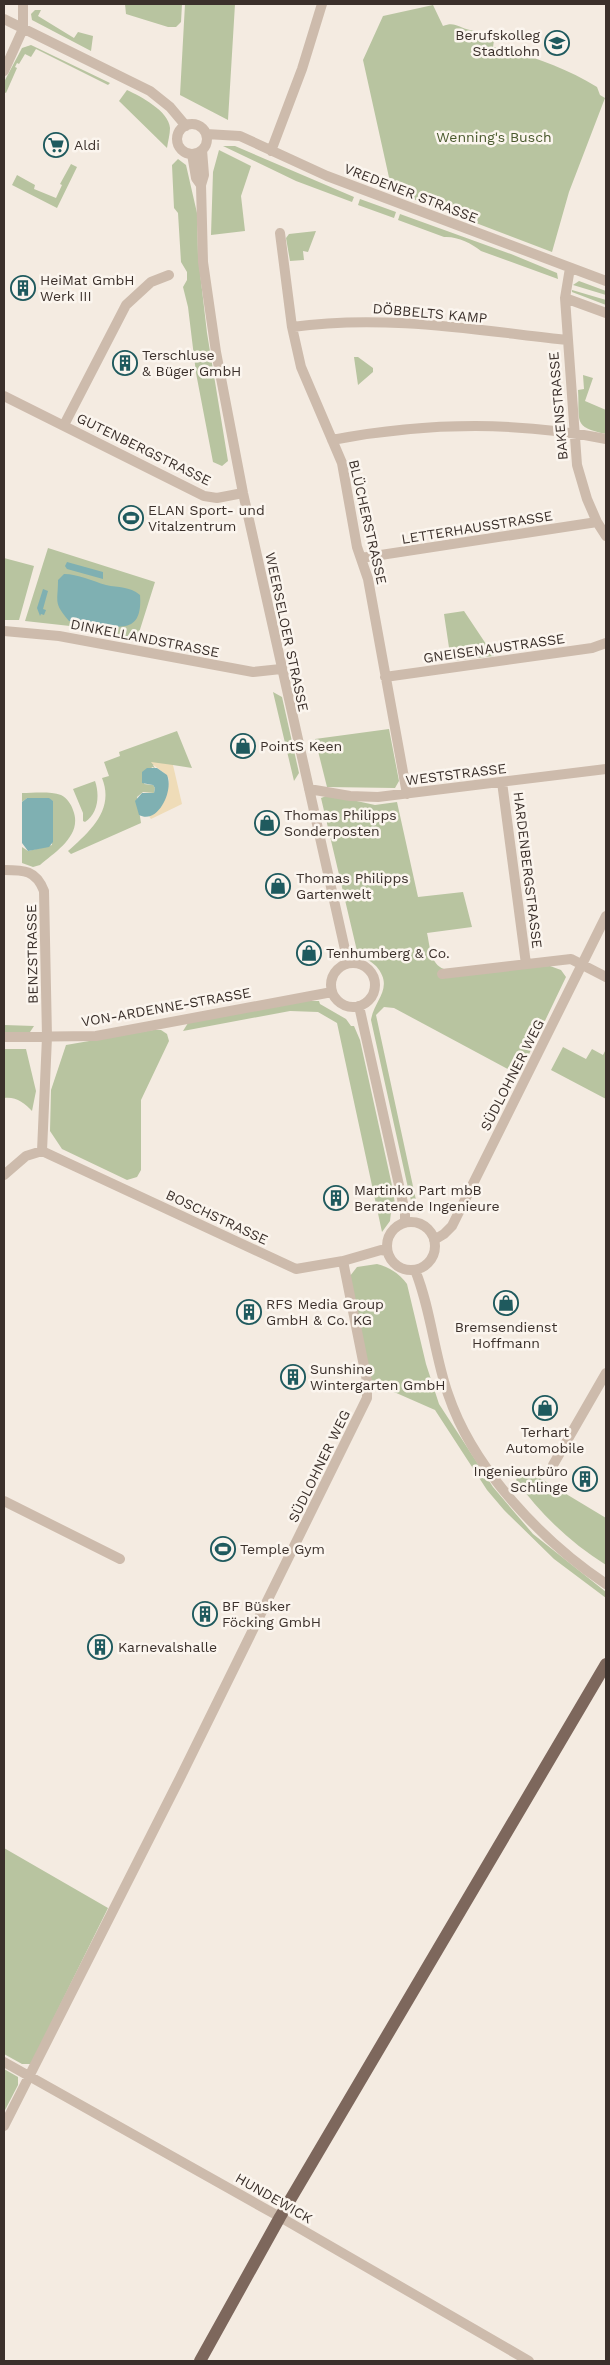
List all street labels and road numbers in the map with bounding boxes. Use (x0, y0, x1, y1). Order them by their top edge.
street label: VREDENER STRASSE (342, 160, 480, 226)
street label: DÖBBELTS KAMP (372, 300, 488, 326)
street label: BAKENSTRASSE (545, 351, 571, 461)
street label: GUTENBERGSTRASSE (74, 409, 214, 489)
street label: BLÜCHERSTRASSE (346, 458, 390, 586)
street label: LETTERHAUSSTRASSE (400, 507, 554, 547)
street label: WEERSELOER STRASSE (262, 551, 312, 713)
street label: DINKELLANDSTRASSE (69, 616, 221, 660)
street label: GNEISENAUSTRASSE (422, 630, 566, 666)
street label: WESTSTRASSE (405, 760, 507, 788)
street label: HARDENBERGSTRASSE (510, 791, 546, 949)
street label: BENZSTRASSE (23, 904, 41, 1004)
street label: VON-ARDENNE-STRASSE (80, 984, 252, 1030)
street label: SÜDLOHNER WEG (477, 1017, 547, 1133)
street label: BOSCHSTRASSE (163, 1186, 271, 1248)
street label: SÜDLOHNER WEG (285, 1407, 353, 1525)
street label: HUNDEWICK (233, 2170, 315, 2226)

